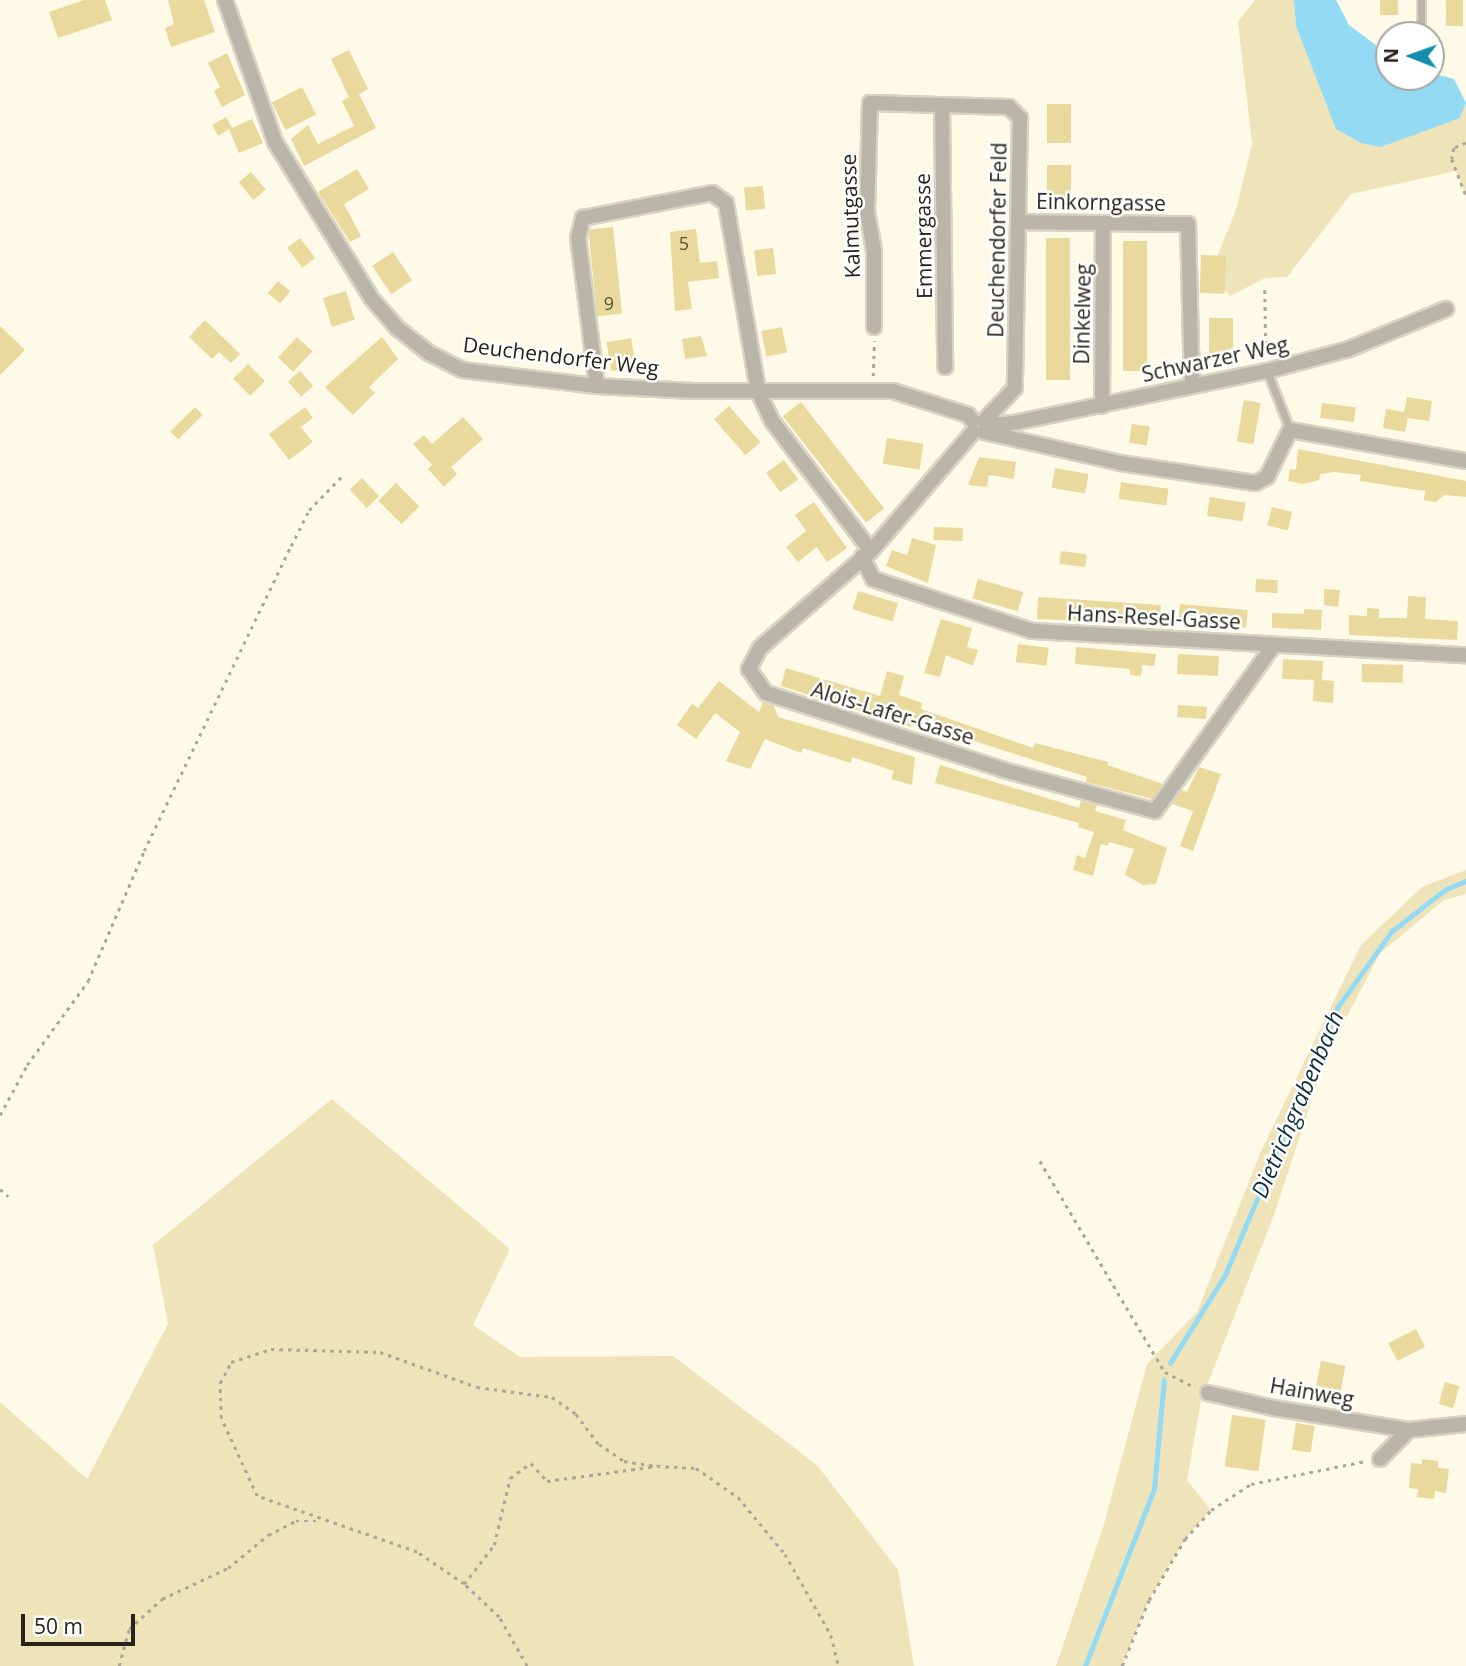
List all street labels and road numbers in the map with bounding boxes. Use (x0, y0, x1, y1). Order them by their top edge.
street label: Deuchendorfer Feld (983, 142, 1011, 338)
street label: Kalmutgasse (835, 153, 865, 279)
street label: Emmergasse (909, 173, 937, 299)
street label: Einkorngasse (1036, 188, 1166, 216)
street label: Dinkelweg (1069, 263, 1095, 365)
street label: Deuchendorfer Weg (462, 331, 660, 381)
street label: Schwarzer Weg (1139, 331, 1291, 387)
street label: Hans-Resel-Gasse (1066, 600, 1242, 634)
street label: Alois-Lafer-Gasse (809, 676, 977, 750)
street label: Hainweg (1268, 1372, 1356, 1412)

